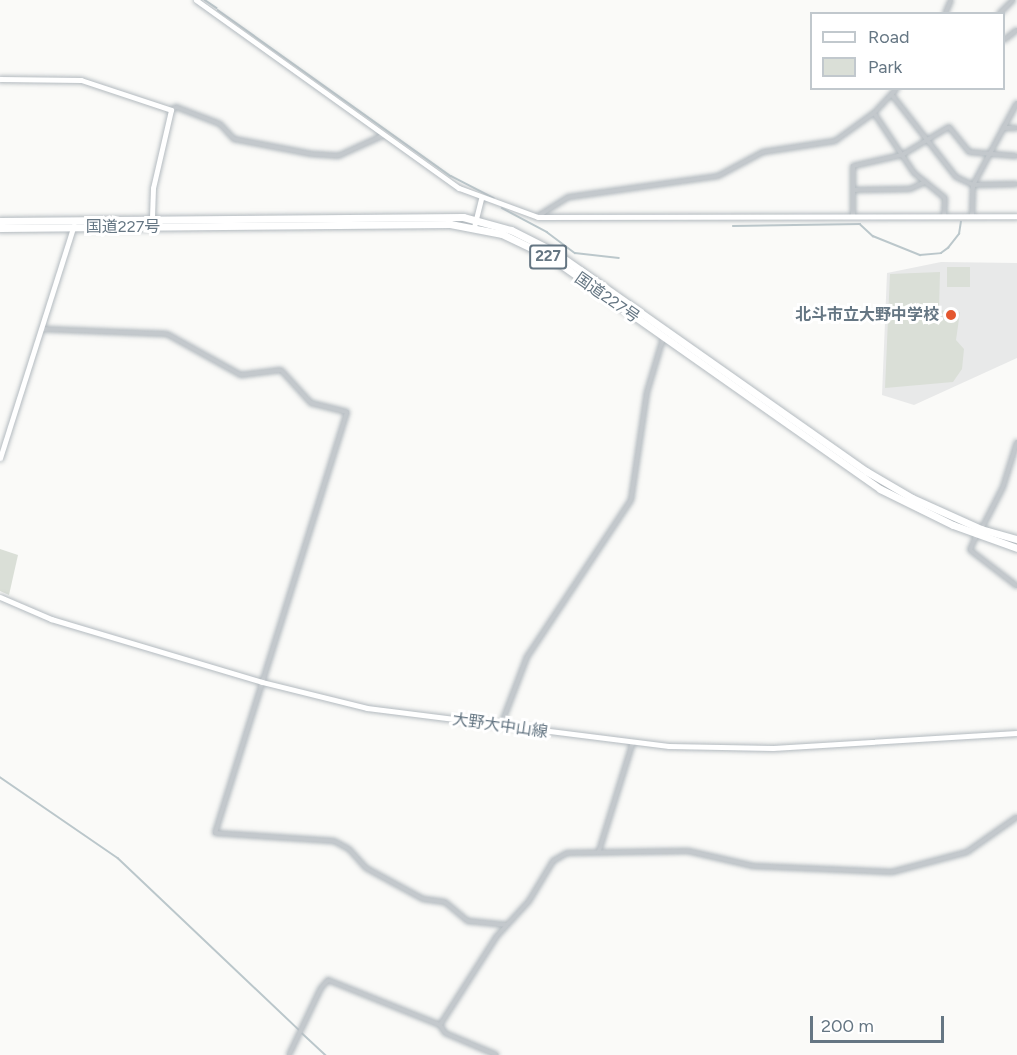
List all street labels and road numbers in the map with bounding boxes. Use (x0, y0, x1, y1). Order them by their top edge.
street label: 国道227号 (86, 217, 160, 237)
road number: 227 (528, 245, 568, 269)
street label: 国道227号 (571, 269, 643, 327)
street label: 大野大中山線 (451, 710, 549, 742)

